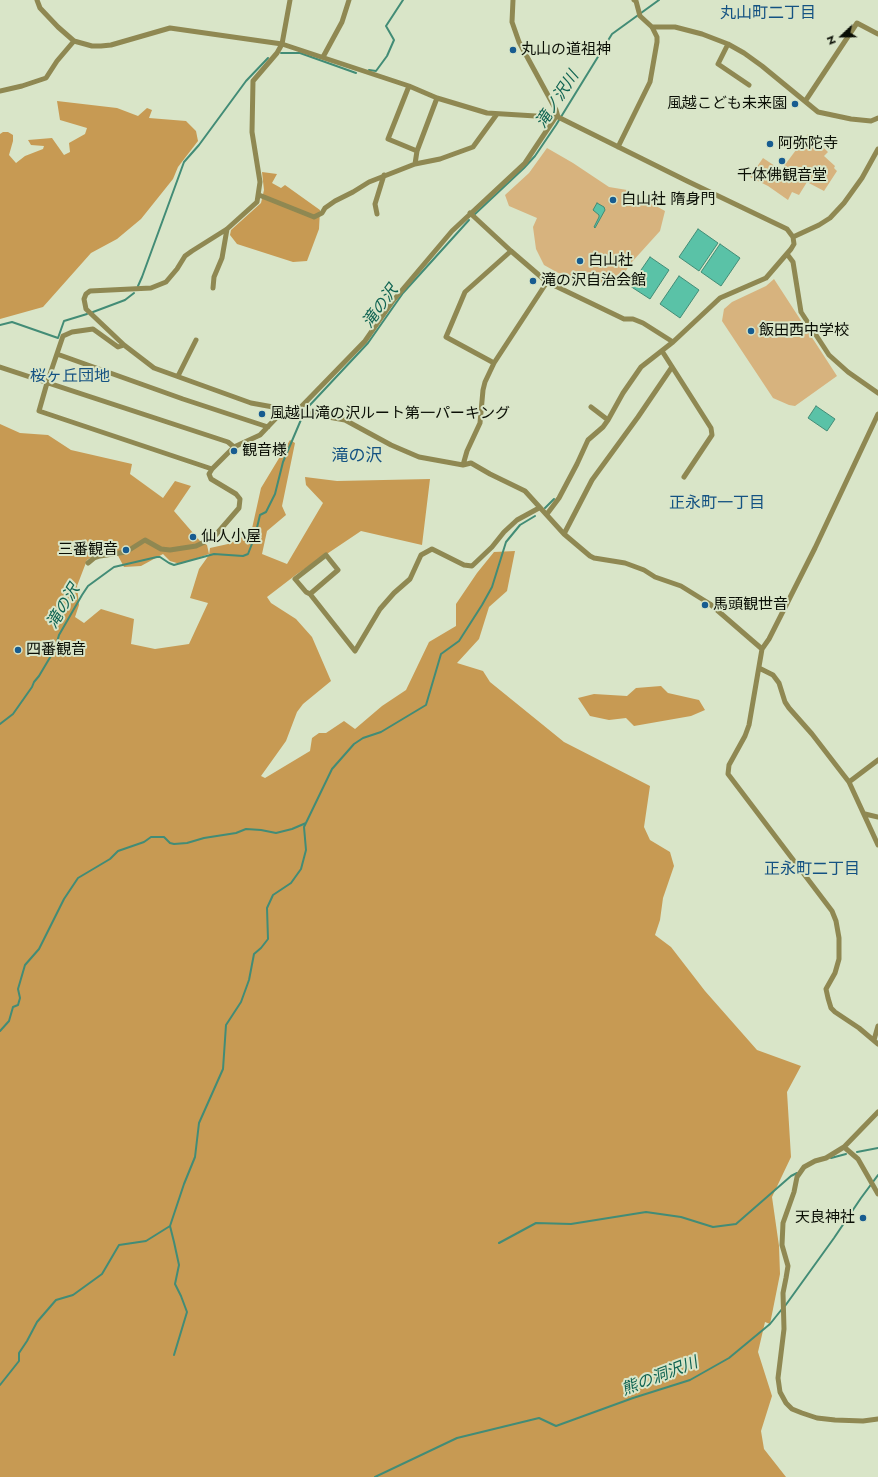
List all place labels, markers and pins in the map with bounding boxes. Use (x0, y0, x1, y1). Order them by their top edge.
place label: 丸山の道祖神 (521, 41, 611, 59)
marker: 丸山の道祖神 (508, 45, 518, 55)
place label: 風越こども未来園 (667, 95, 787, 113)
marker: 風越こども未来園 (790, 99, 800, 109)
place label: 阿弥陀寺 (778, 135, 838, 153)
marker: 阿弥陀寺 (765, 139, 775, 149)
marker: 千体佛観音堂 (777, 156, 787, 166)
place label: 千体佛観音堂 (737, 167, 827, 185)
place label: 白山社 隋身門 (621, 191, 715, 209)
marker: 白山社 隋身門 (608, 195, 618, 205)
place label: 白山社 (588, 252, 633, 270)
marker: 白山社 (575, 256, 585, 266)
place label: 滝の沢自治会館 (541, 272, 646, 290)
marker: 滝の沢自治会館 (528, 276, 538, 286)
place label: 飯田西中学校 (759, 322, 849, 340)
marker: 飯田西中学校 (746, 326, 756, 336)
place label: 風越山滝の沢ルート第一パーキング (270, 405, 510, 423)
marker: 風越山滝の沢ルート第一パーキング (257, 409, 267, 419)
place label: 観音様 (242, 442, 287, 460)
marker: 観音様 (229, 446, 239, 456)
place label: 仙人小屋 (201, 528, 261, 546)
marker: 仙人小屋 (188, 532, 198, 542)
place label: 三番観音 (58, 541, 118, 559)
marker: 三番観音 (121, 545, 131, 555)
place label: 馬頭観世音 (713, 596, 788, 614)
marker: 馬頭観世音 (700, 600, 710, 610)
place label: 四番観音 (26, 641, 86, 659)
marker: 四番観音 (13, 645, 23, 655)
place label: 天良神社 (795, 1209, 855, 1227)
marker: 天良神社 (858, 1213, 868, 1223)

